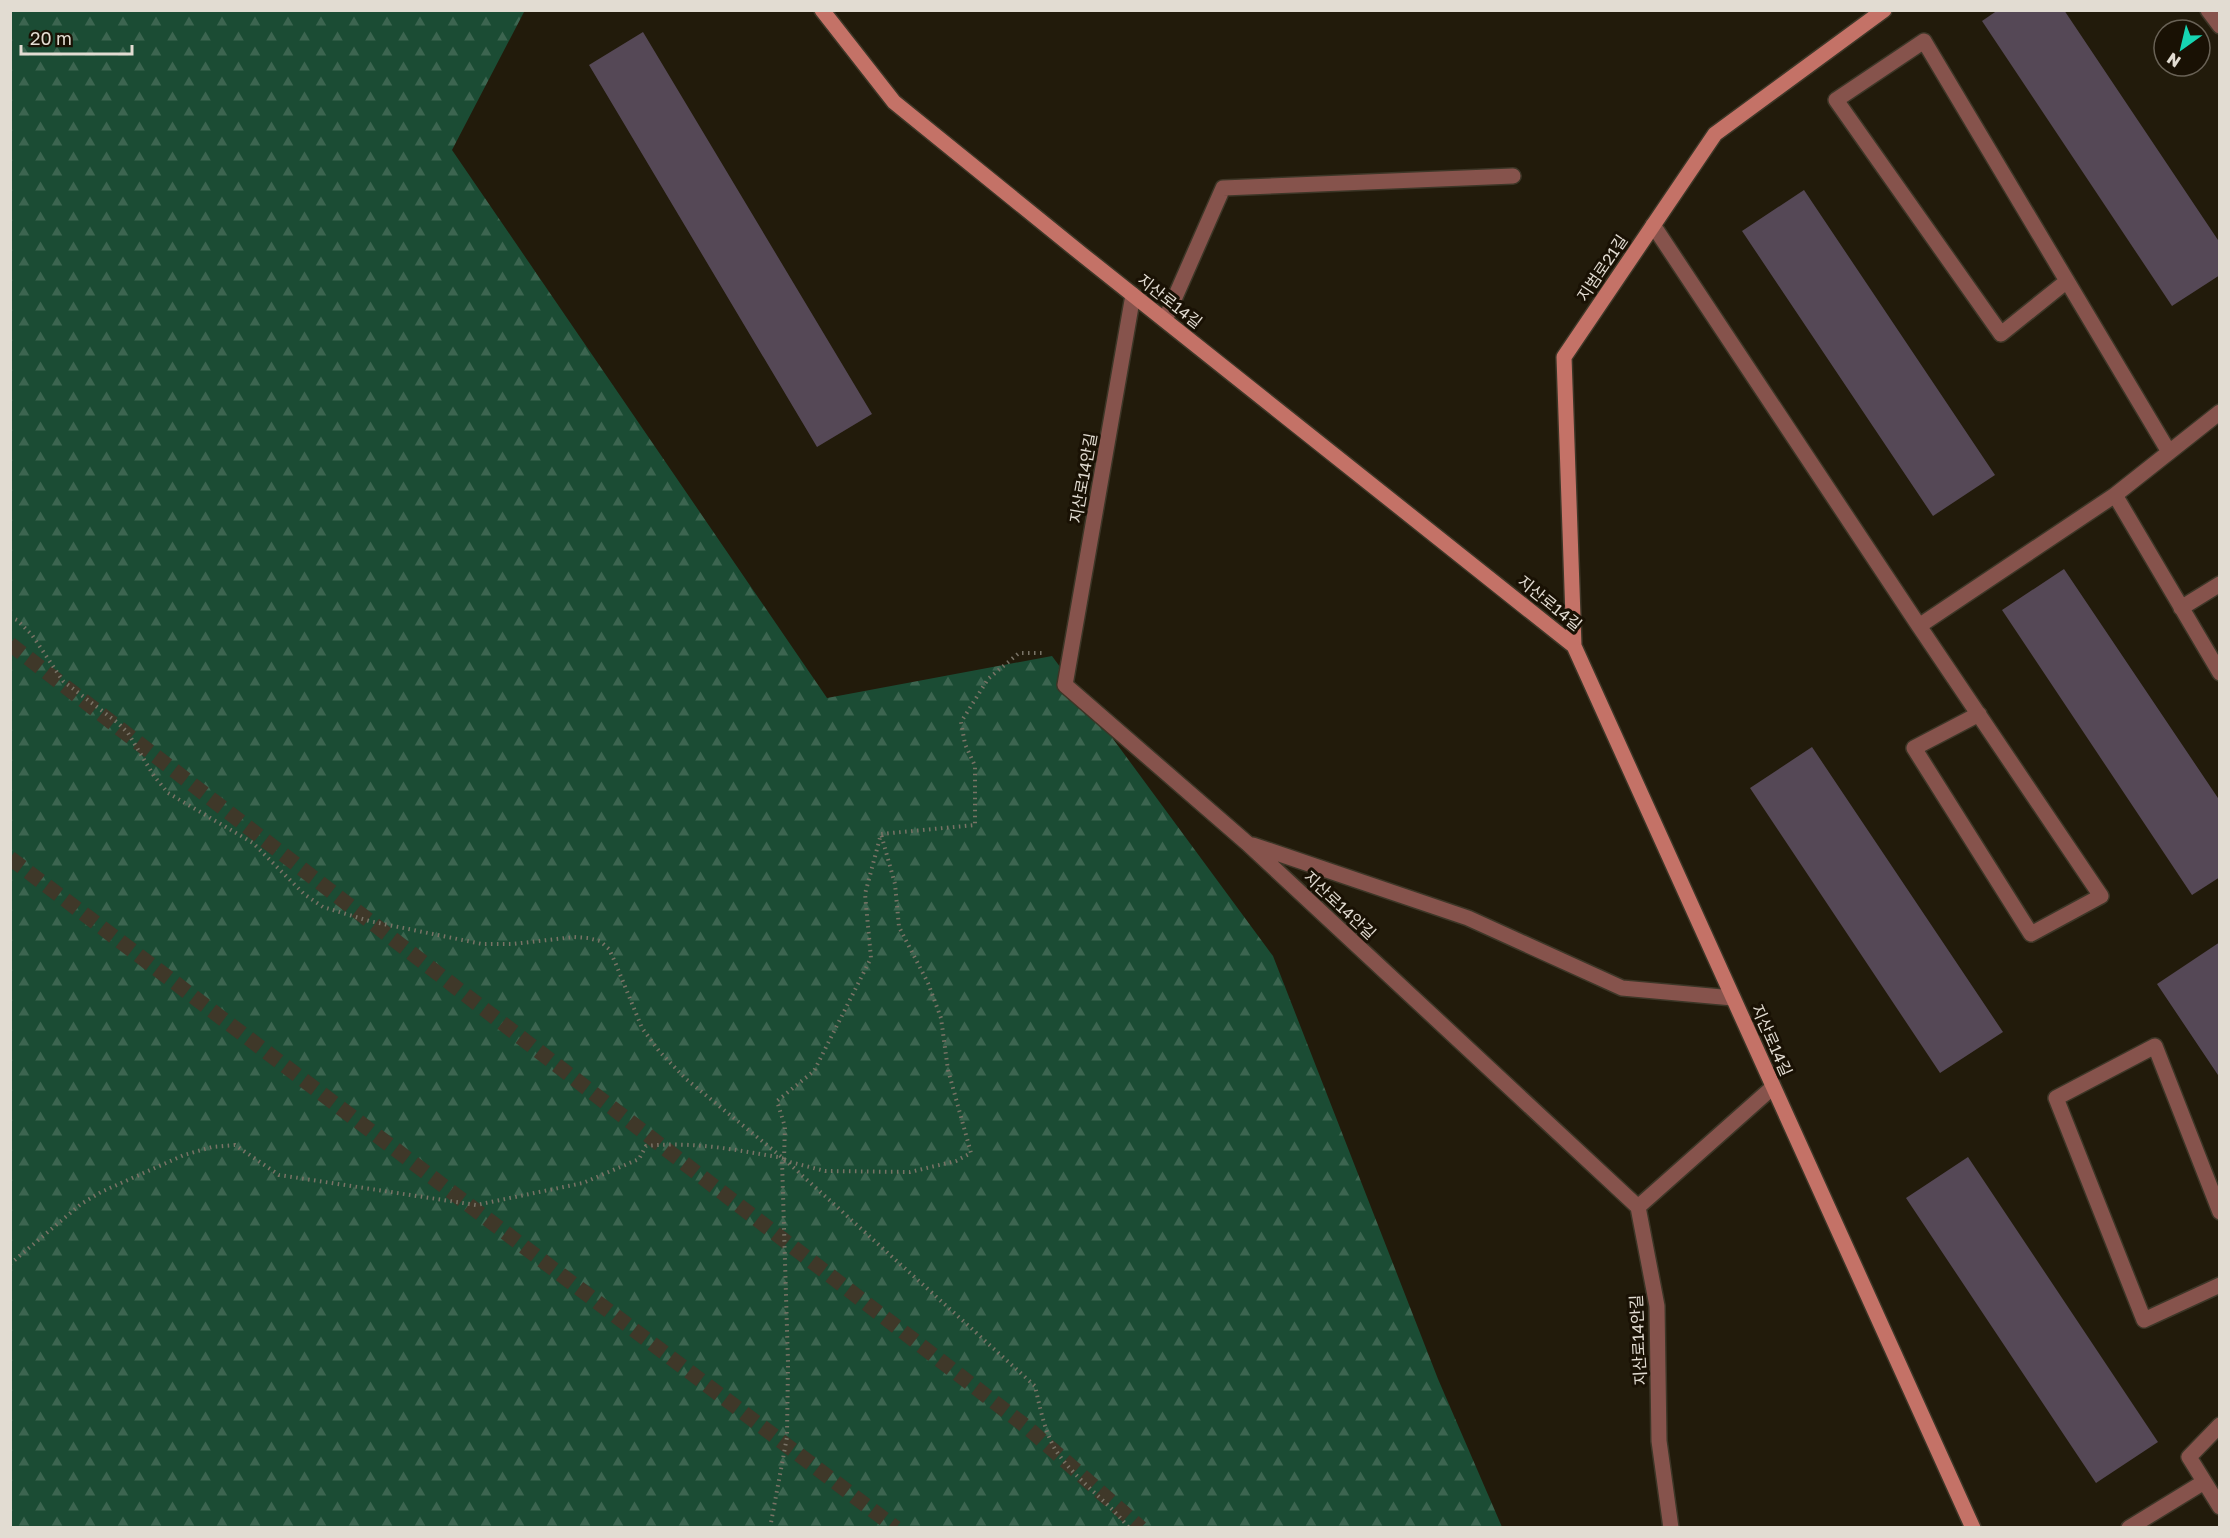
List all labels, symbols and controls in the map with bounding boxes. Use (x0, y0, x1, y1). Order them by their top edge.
scale bar (21, 18, 132, 56)
north arrow (2152, 18, 2212, 78)
text: 20 m (30, 27, 72, 49)
text: N (2163, 49, 2184, 72)
street label: 지범로21길 (1572, 231, 1632, 305)
street label: 지산로14길 (1134, 270, 1206, 332)
street label: 지산로14안길 (1065, 431, 1101, 525)
street label: 지산로14길 (1514, 571, 1586, 635)
street label: 지산로14안길 (1300, 867, 1380, 943)
street label: 지산로14길 (1747, 1001, 1797, 1079)
street label: 지산로14안길 (1626, 1294, 1650, 1386)

